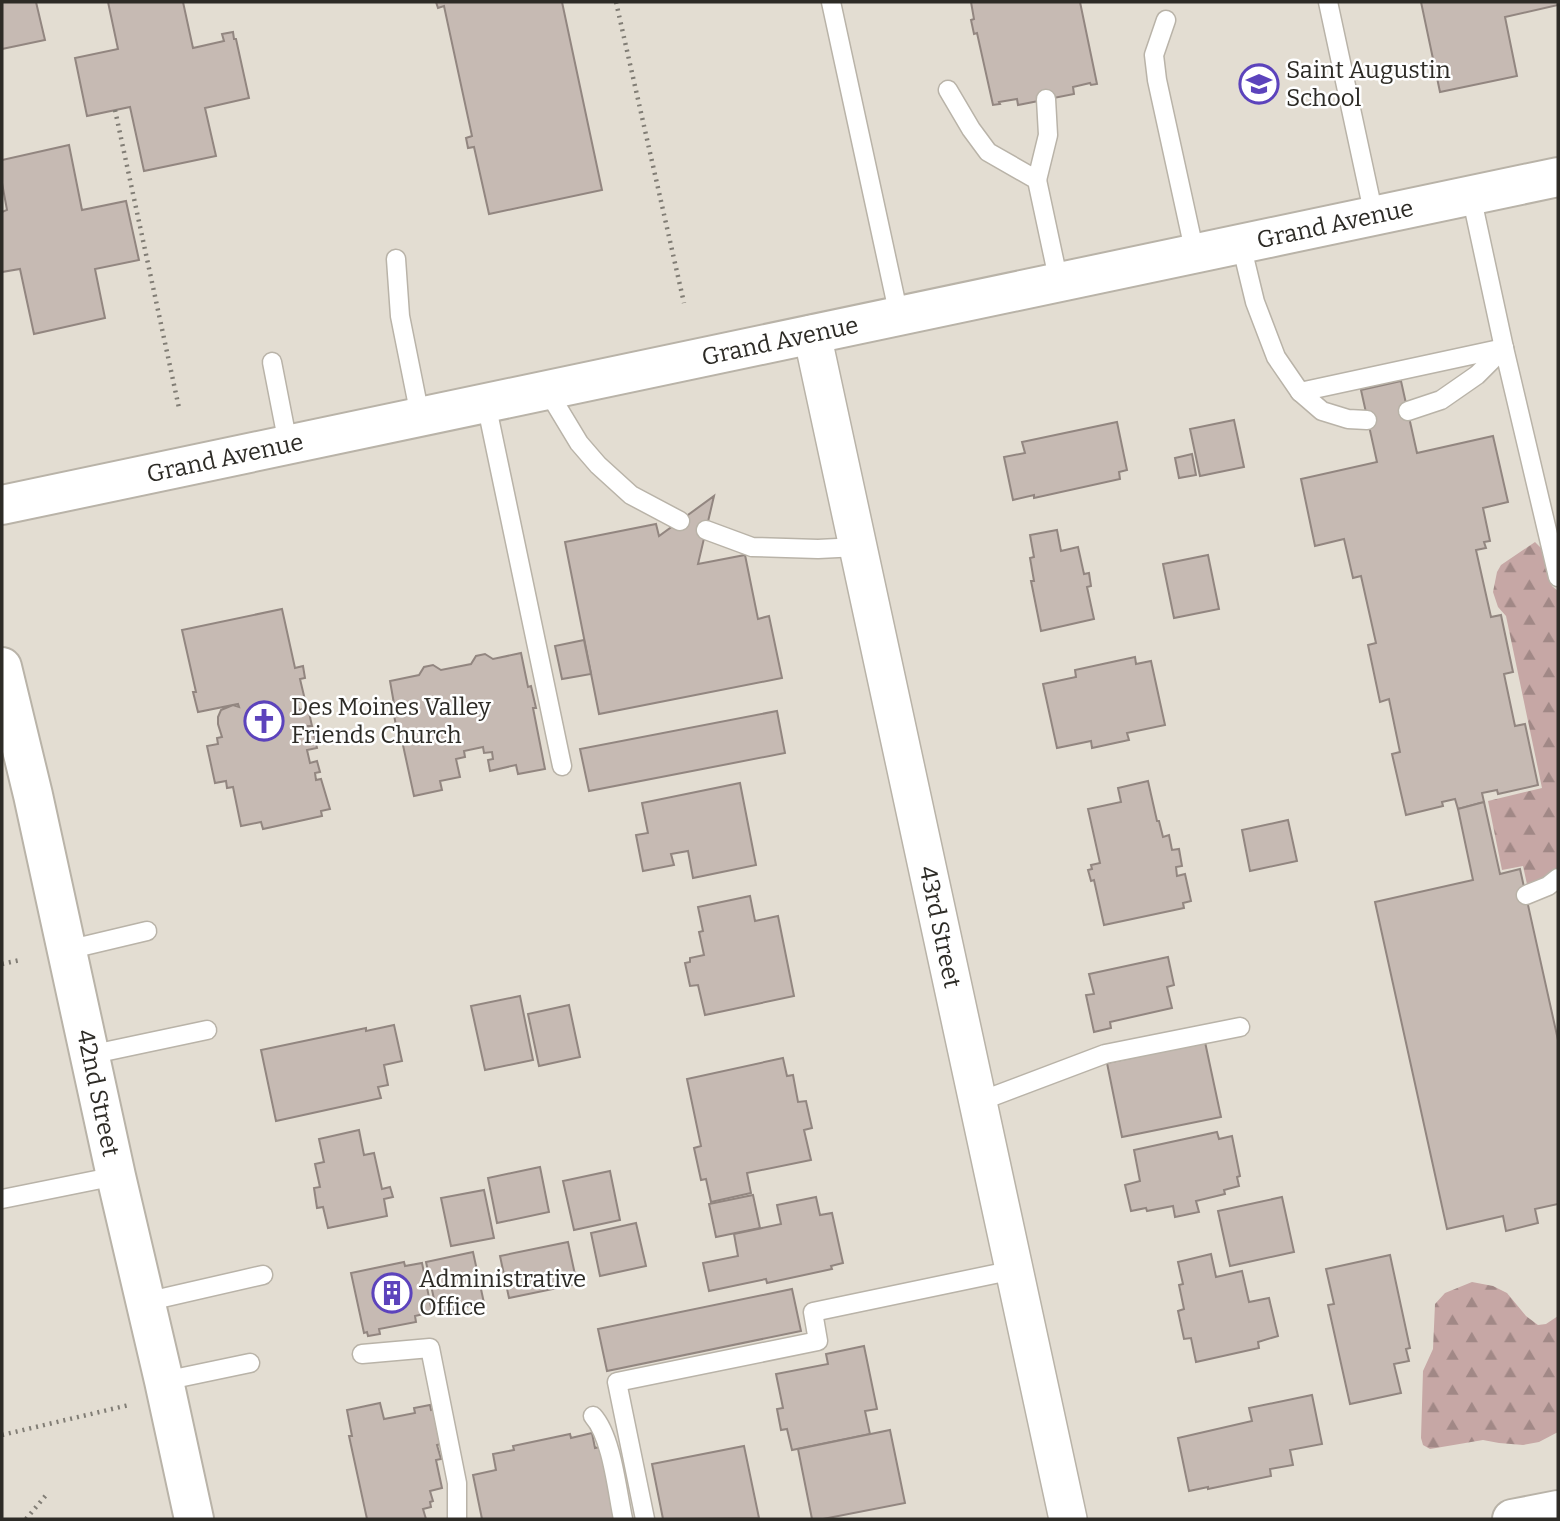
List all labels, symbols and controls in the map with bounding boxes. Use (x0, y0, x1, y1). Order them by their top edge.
place label: Saint Augustin School (1286, 56, 1451, 112)
school or university icon: Saint Augustin School (1238, 63, 1280, 105)
street label: Grand Avenue (1254, 194, 1416, 254)
street label: Grand Avenue (699, 311, 861, 371)
street label: Grand Avenue (144, 428, 306, 488)
place label: Des Moines Valley Friends Church (291, 693, 491, 749)
church icon: Des Moines Valley Friends Church (243, 700, 285, 742)
street label: 43rd Street (913, 863, 967, 991)
street label: 42nd Street (71, 1027, 125, 1159)
place label: Administrative Office (419, 1265, 586, 1321)
building icon: Administrative Office (371, 1272, 413, 1314)

